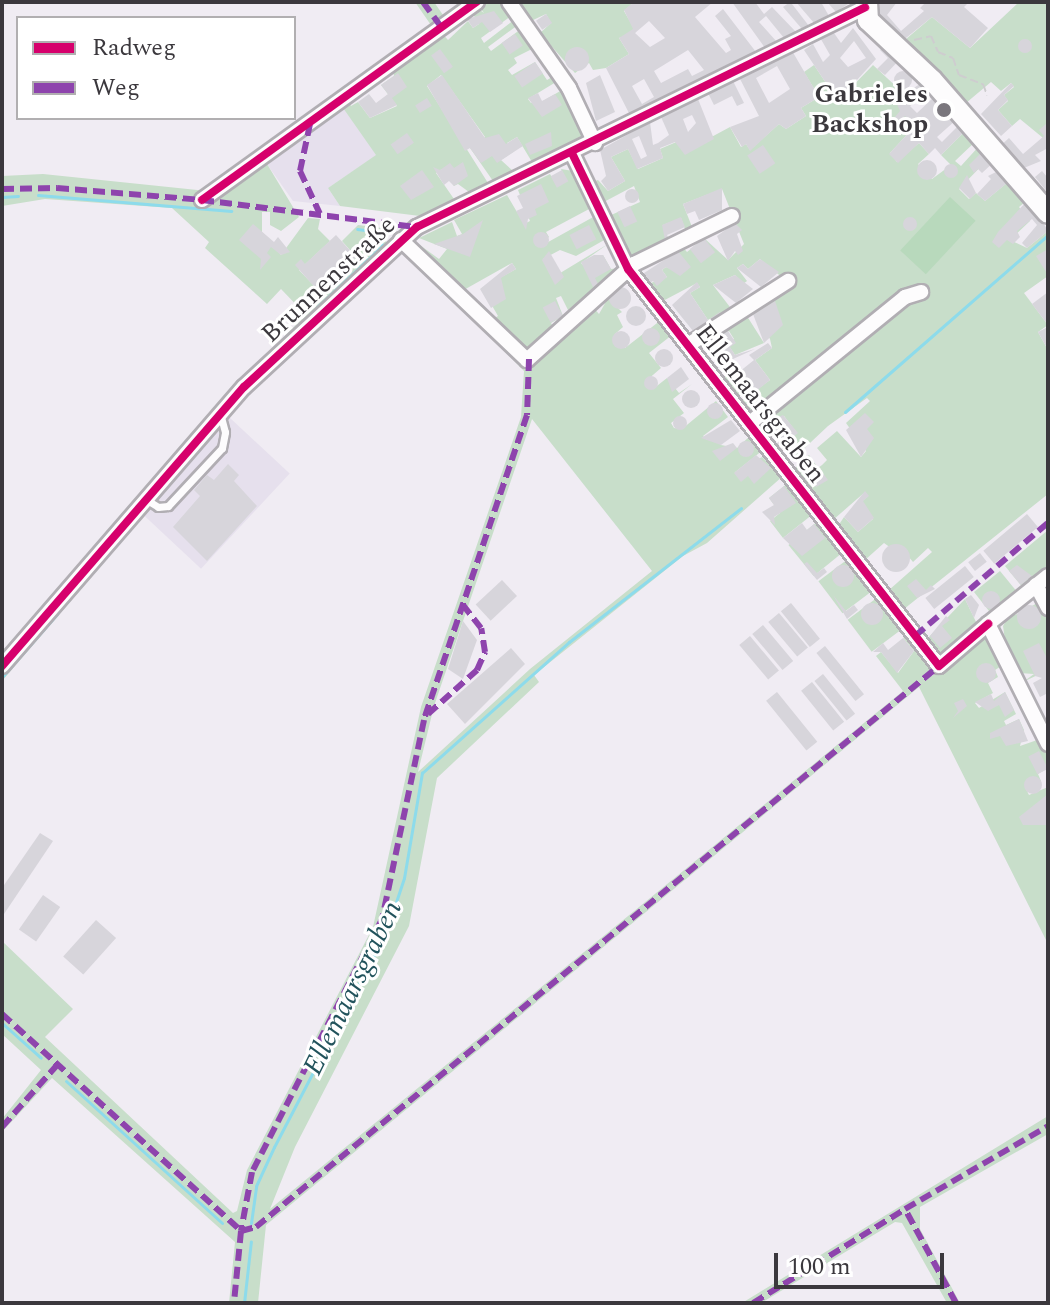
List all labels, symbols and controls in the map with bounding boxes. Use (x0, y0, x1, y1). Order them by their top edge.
legend (16, 16, 296, 120)
text: Radweg (92, 30, 176, 66)
text: Weg (92, 70, 140, 106)
place label: Gabrieles Backshop (811, 79, 928, 140)
marker: Gabrieles Backshop (935, 101, 953, 119)
street label: Brunnenstraße (255, 210, 403, 350)
street label: Ellemaarsgraben (688, 318, 832, 490)
water label: Ellemaarsgraben (296, 895, 410, 1081)
scale bar (778, 1237, 948, 1287)
text: 100 m (788, 1249, 851, 1285)

